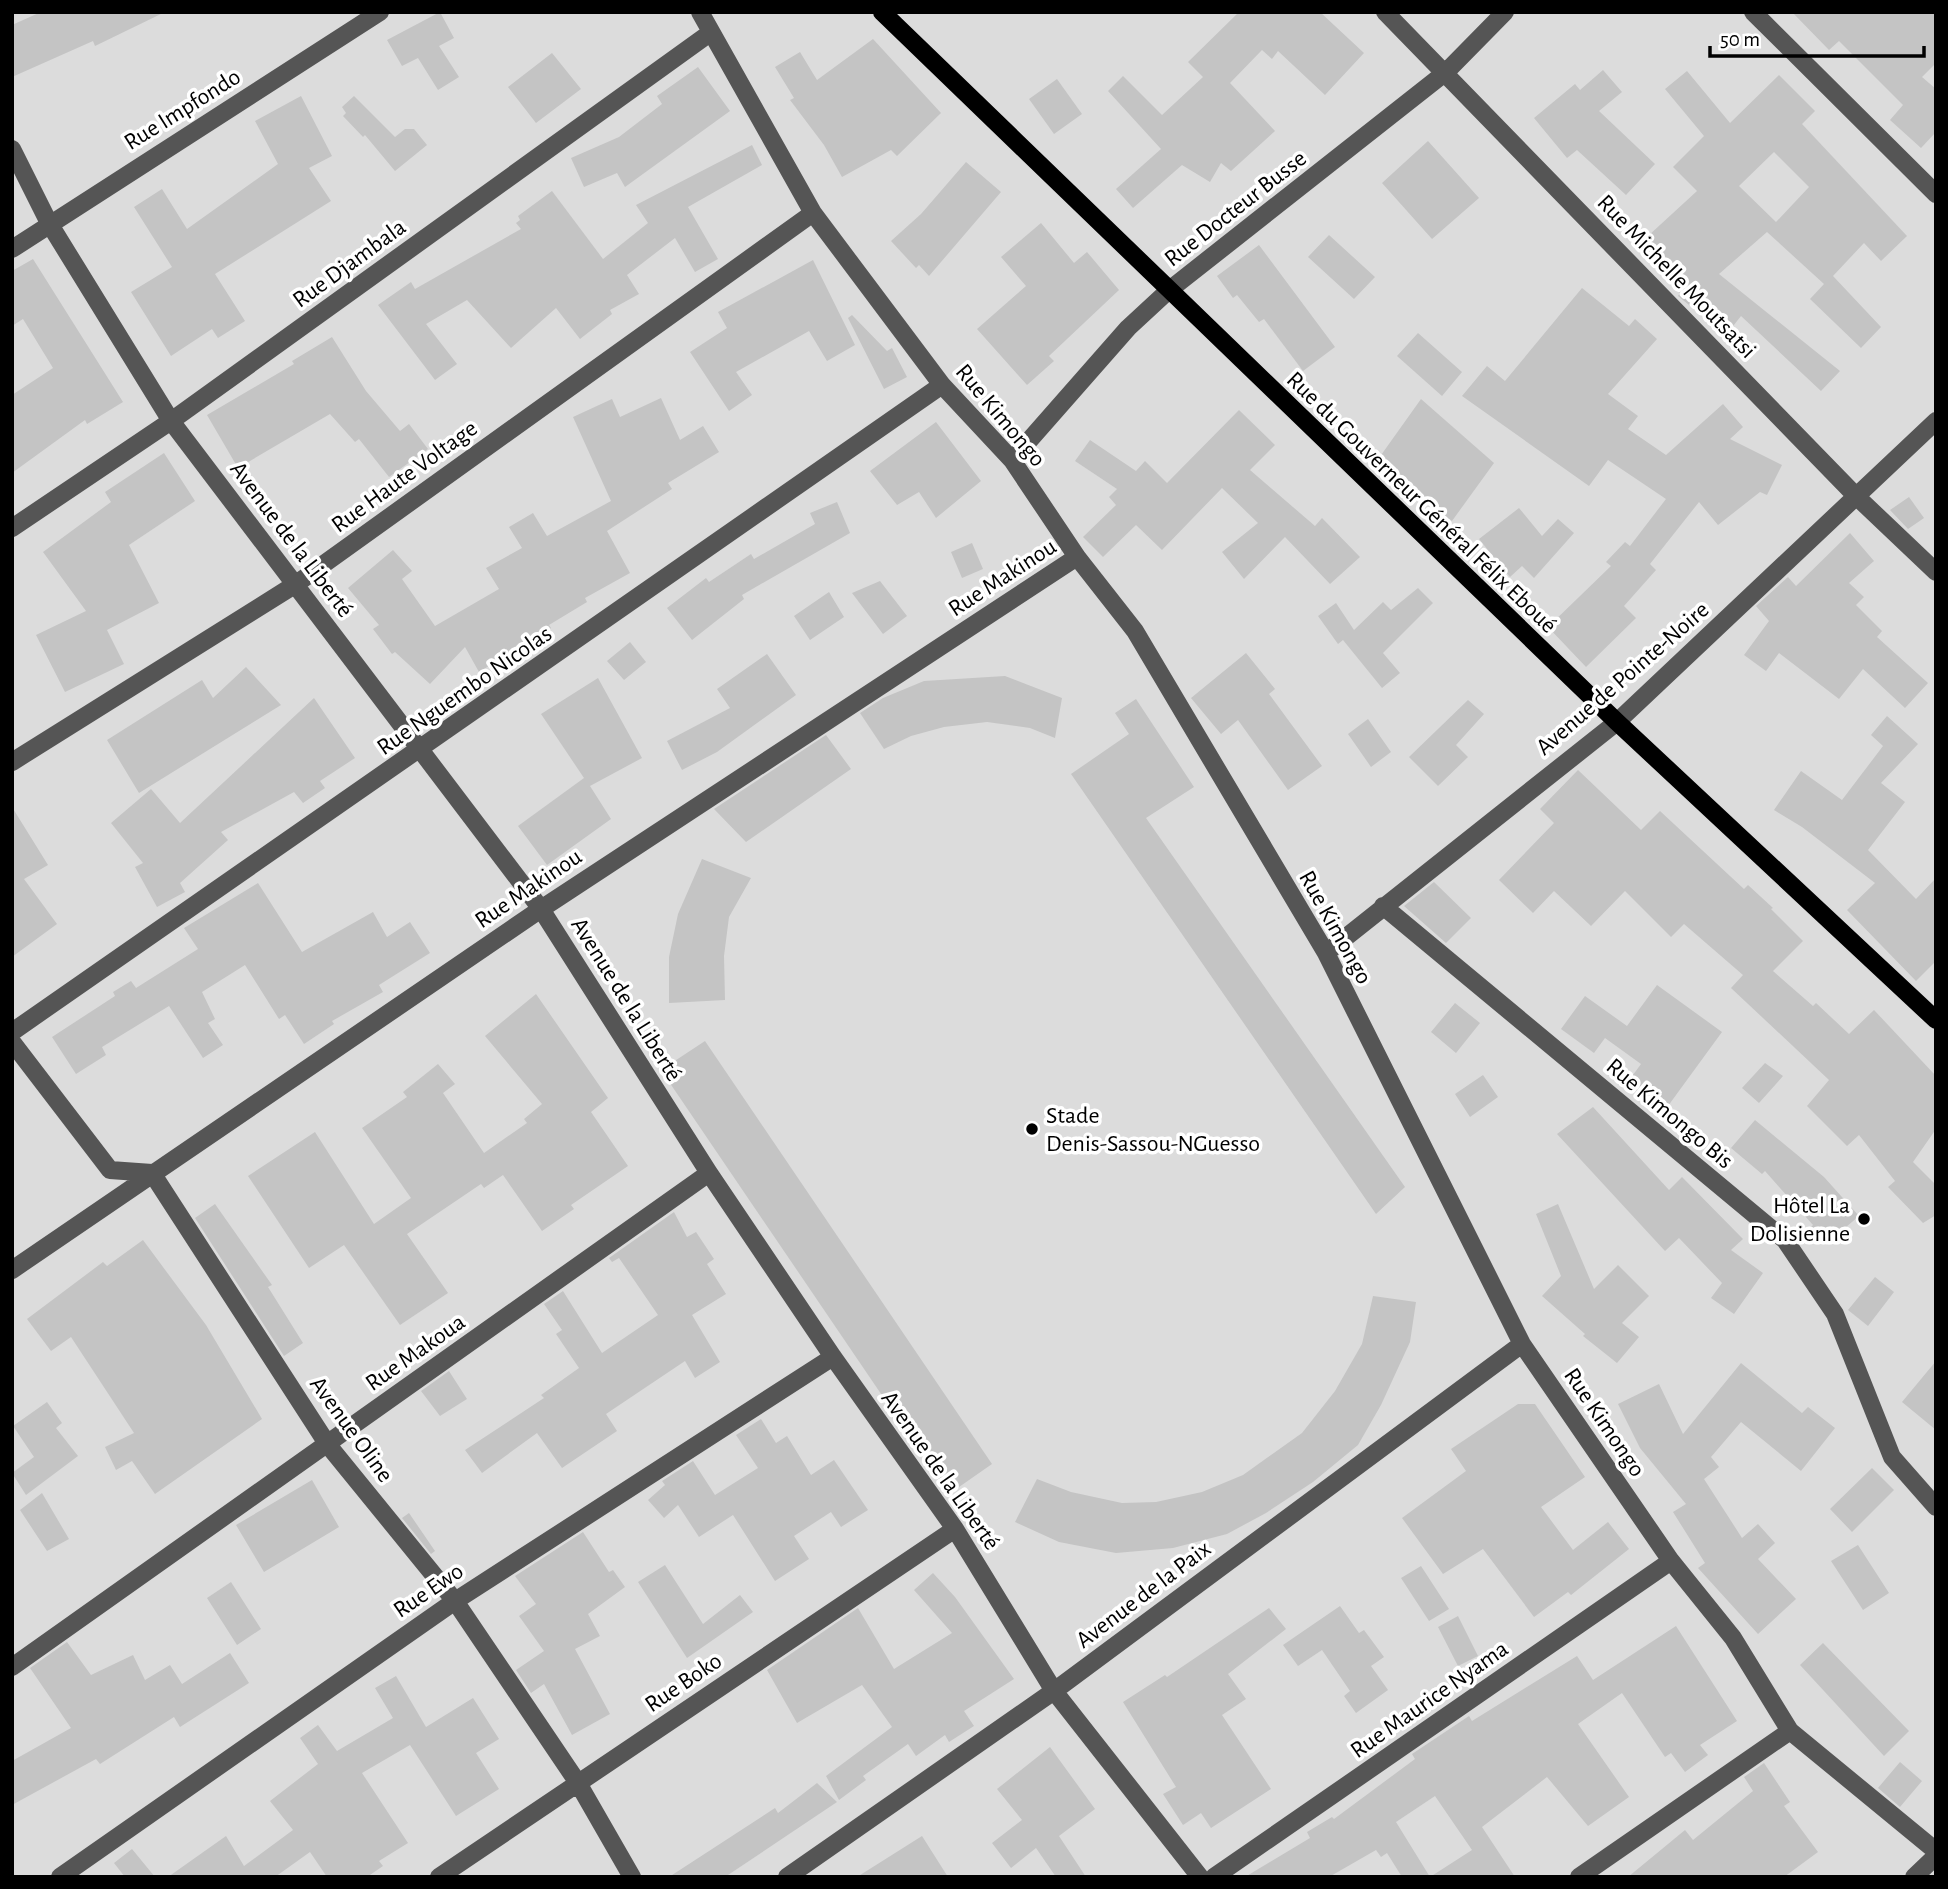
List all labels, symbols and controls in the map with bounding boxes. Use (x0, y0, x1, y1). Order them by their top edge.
scale bar (1710, 14, 1924, 58)
text: 50 m (1720, 29, 1760, 50)
street label: Rue Impfondo (120, 65, 245, 155)
street label: Rue Docteur Busse (1160, 146, 1311, 271)
street label: Rue Michelle Moutsatsi (1592, 190, 1760, 363)
street label: Rue Djambala (289, 215, 411, 313)
street label: Rue Kimongo (951, 360, 1050, 471)
street label: Rue du Gouverneur Général Félix Eboué (1282, 367, 1561, 638)
street label: Rue Haute Voltage (327, 416, 482, 537)
street label: Avenue de la Liberté (225, 457, 357, 622)
street label: Rue Makinou (944, 534, 1061, 621)
street label: Avenue de Pointe-Noire (1532, 597, 1714, 760)
street label: Rue Nguembo Nicolas (373, 622, 556, 760)
street label: Rue Makinou (471, 844, 586, 933)
street label: Rue Kimongo (1294, 867, 1376, 988)
street label: Avenue de la Liberté (566, 914, 686, 1085)
street label: Rue Kimongo Bis (1601, 1054, 1737, 1173)
place label: Stade Denis-Sassou-NGuesso (1046, 1104, 1260, 1156)
marker: Stade Denis-Sassou-NGuesso (1024, 1121, 1040, 1137)
place label: Hôtel La Dolisienne (1750, 1194, 1850, 1246)
marker: Hôtel La Dolisienne (1856, 1211, 1872, 1227)
street label: Rue Makoua (361, 1310, 470, 1396)
street label: Rue Kimongo (1559, 1364, 1649, 1481)
street label: Avenue Oline (305, 1372, 397, 1487)
street label: Avenue de la Liberté (877, 1387, 1004, 1554)
street label: Avenue de la Paix (1072, 1536, 1216, 1653)
street label: Rue Ewo (389, 1559, 468, 1623)
street label: Rue Maurice Nyama (1346, 1637, 1513, 1763)
street label: Rue Boko (641, 1649, 726, 1717)

